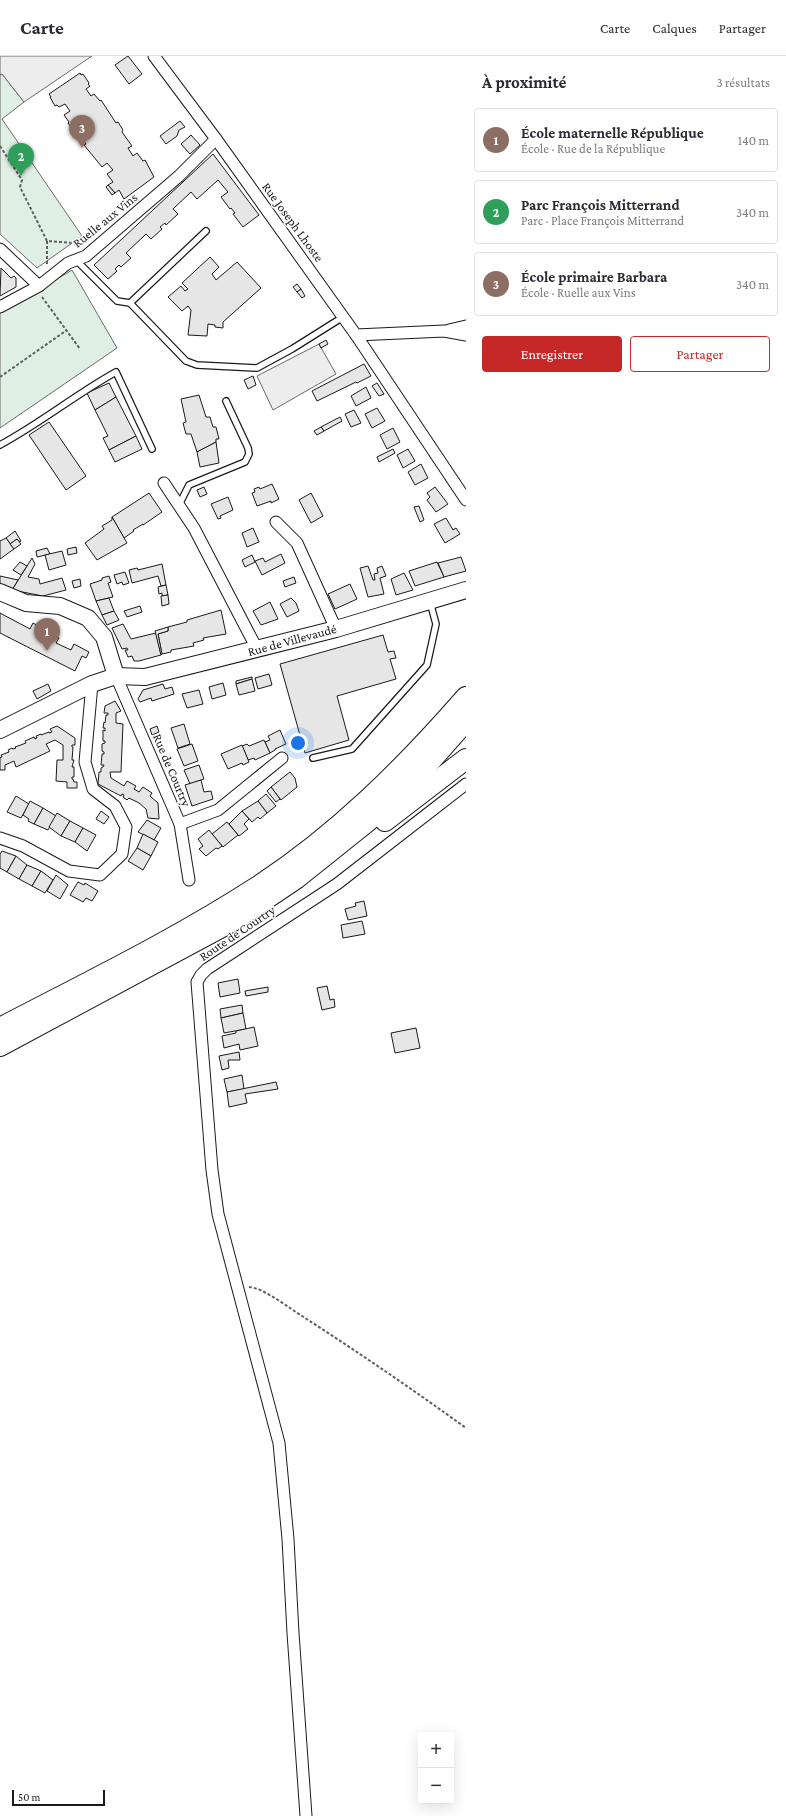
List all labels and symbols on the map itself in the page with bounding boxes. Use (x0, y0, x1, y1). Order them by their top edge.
pin: 3 (69, 115, 95, 148)
pin: 2 (8, 143, 34, 176)
street label: Rue Joseph Lhoste (259, 179, 327, 265)
street label: Ruelle aux Vins (70, 189, 140, 251)
pin: 1 (34, 618, 60, 651)
street label: Rue de Villevaudé (246, 621, 338, 659)
street label: Rue de Courtry (150, 731, 194, 810)
your location (288, 733, 308, 753)
street label: Route de Courtry (196, 902, 279, 964)
scale bar (12, 1788, 105, 1807)

